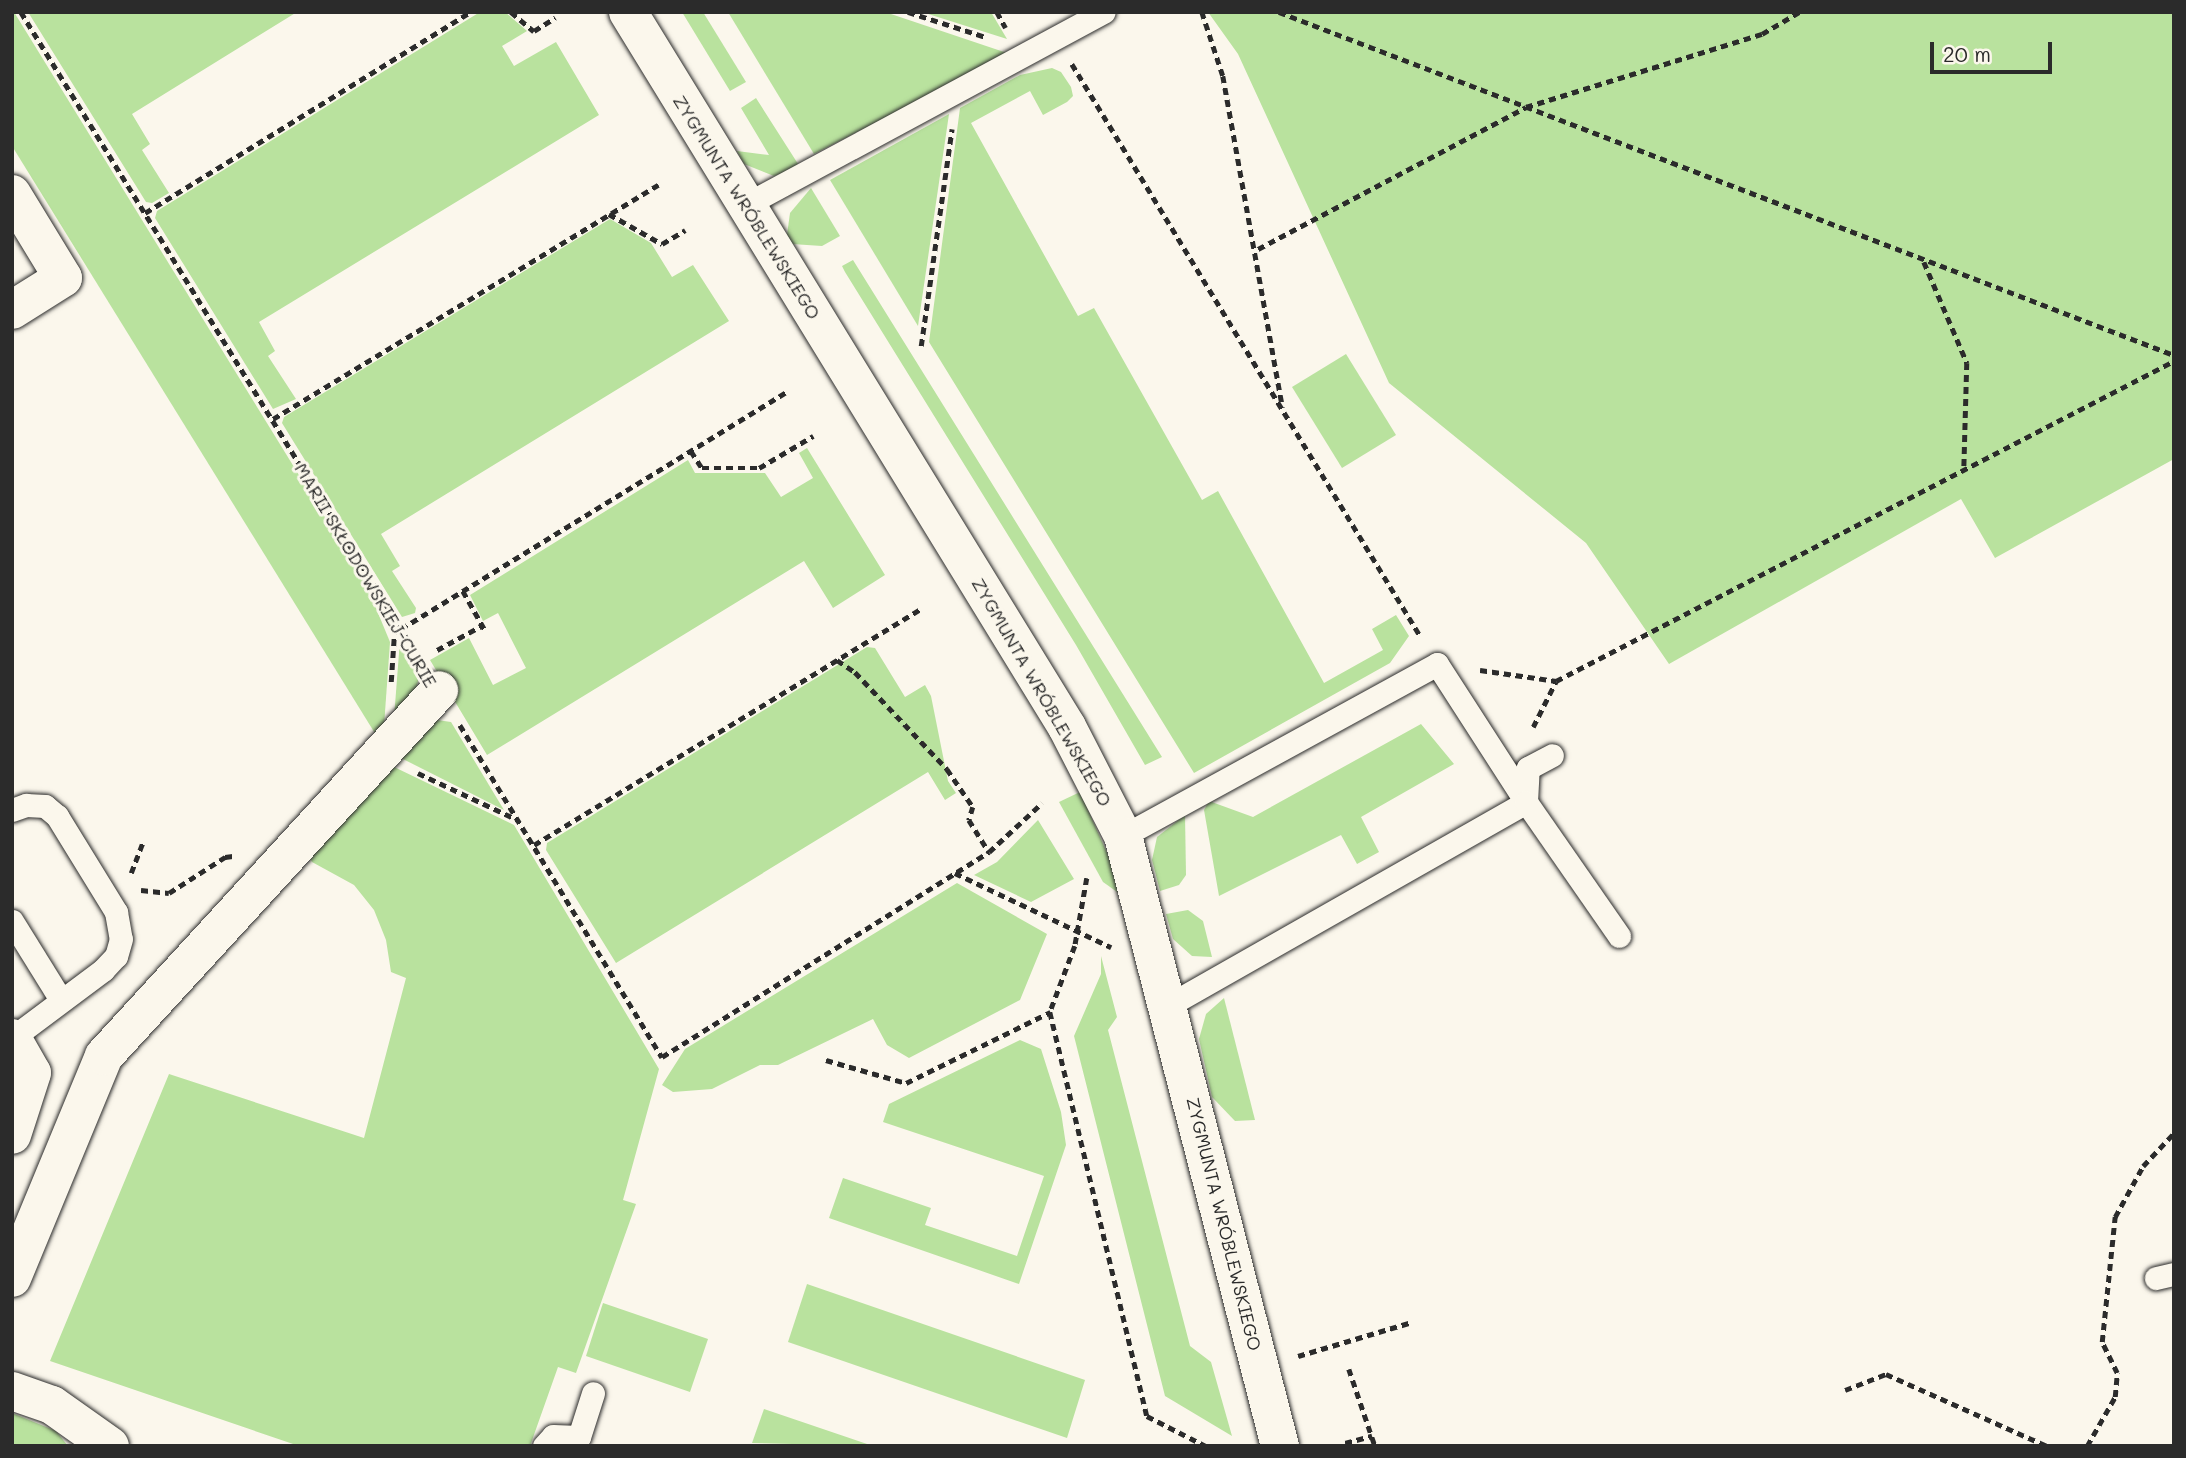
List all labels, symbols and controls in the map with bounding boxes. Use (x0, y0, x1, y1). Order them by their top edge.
scale bar (1934, 28, 2056, 72)
text: 20 m (1943, 40, 1991, 67)
street label: ZYGMUNTA WRÓBLEWSKIEGO (669, 91, 825, 323)
street label: MARII SKŁODOWSKIEJ-CURIE (290, 459, 442, 691)
street label: ZYGMUNTA WRÓBLEWSKIEGO (968, 574, 1116, 810)
street label: ZYGMUNTA WRÓBLEWSKIEGO (1182, 1095, 1266, 1353)

